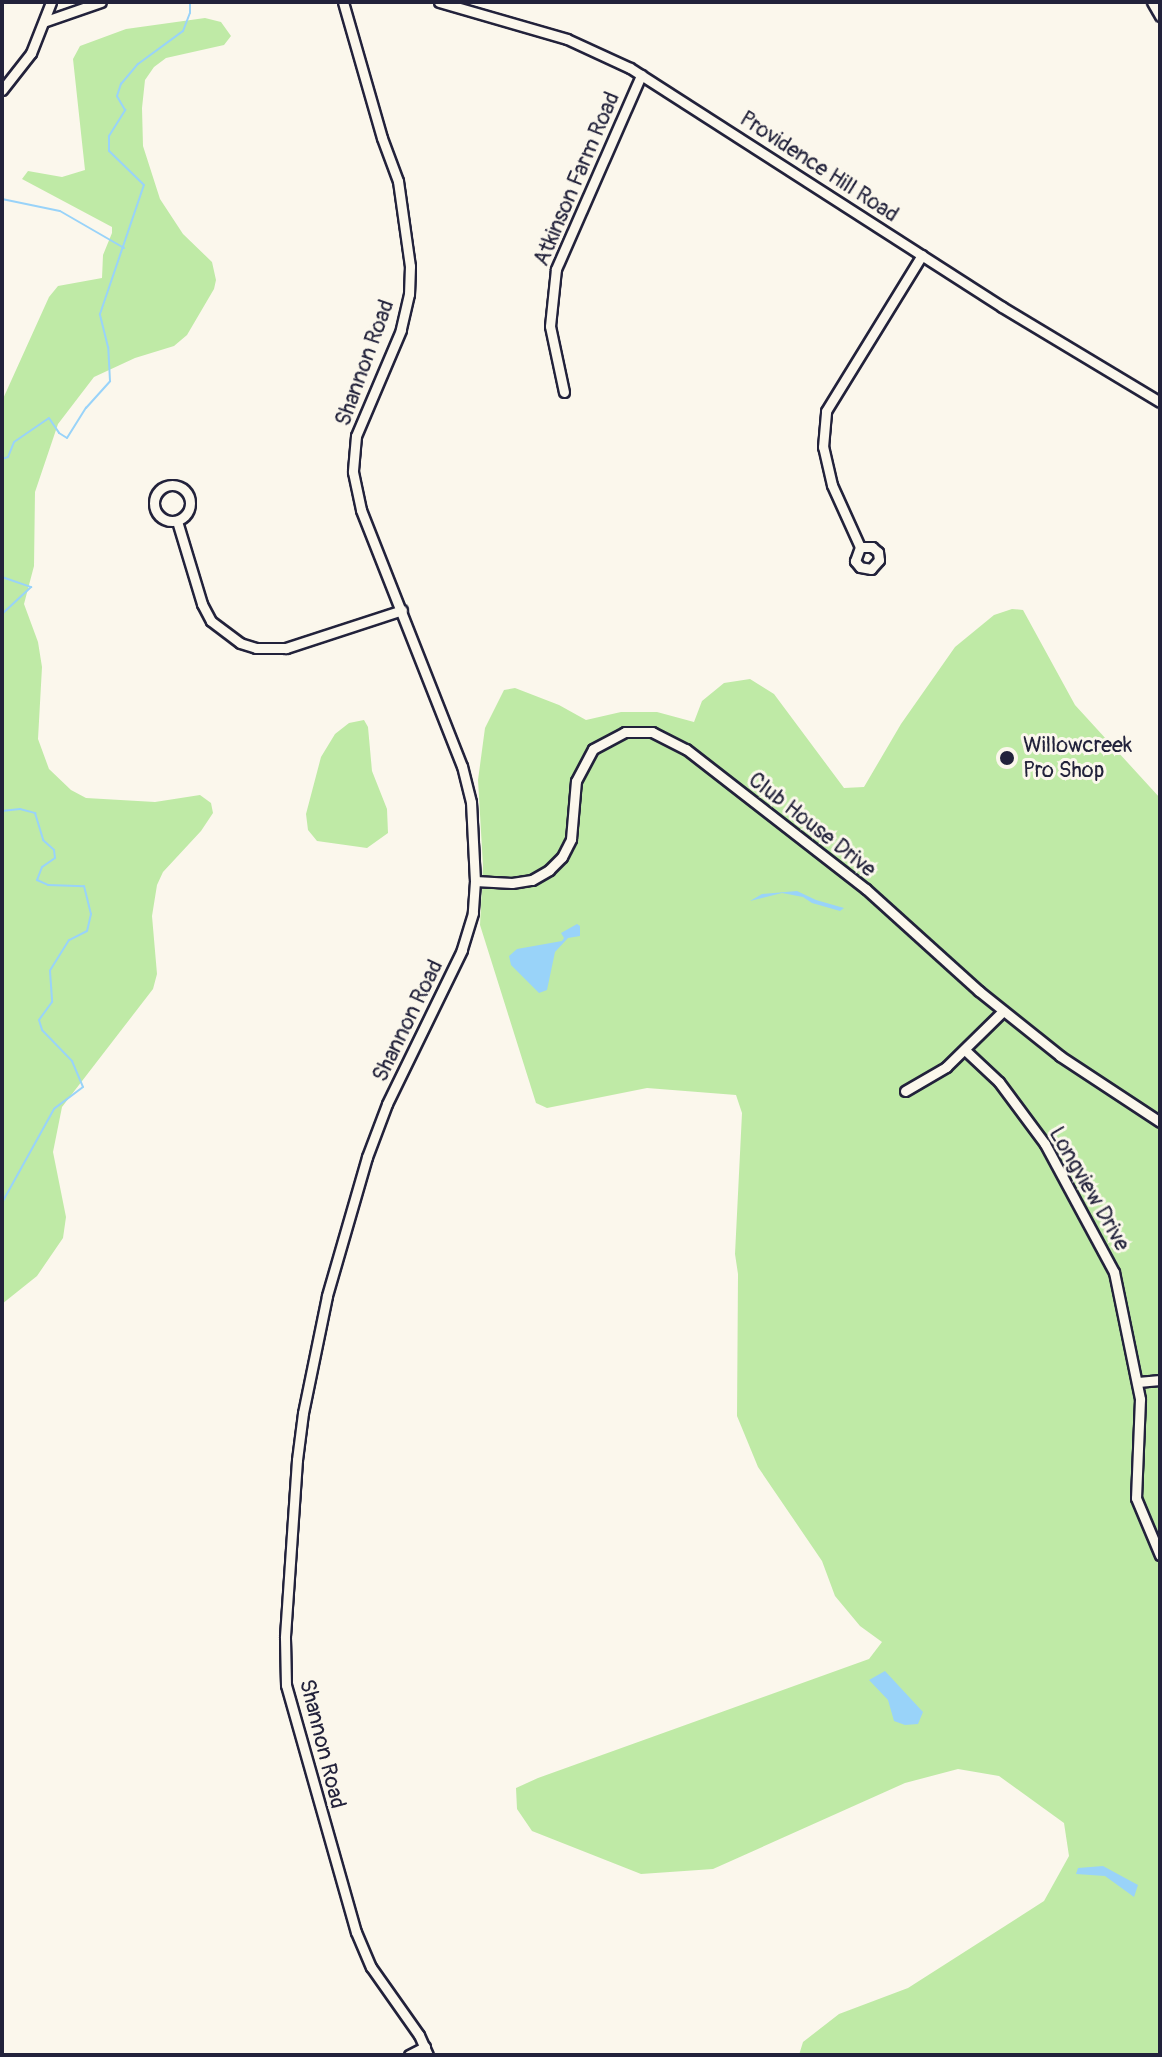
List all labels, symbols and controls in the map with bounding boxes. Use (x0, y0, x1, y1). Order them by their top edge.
street label: Atkinson Farm Road (528, 88, 626, 270)
street label: Providence Hill Road (735, 106, 903, 228)
street label: Shannon Road (330, 296, 400, 430)
place label: Willowcreek Pro Shop (1023, 732, 1132, 784)
marker: Willowcreek Pro Shop (998, 749, 1016, 767)
street label: Club House Drive (743, 767, 881, 883)
street label: Shannon Road (367, 956, 449, 1086)
street label: Longview Drive (1043, 1122, 1135, 1256)
street label: Shannon Road (293, 1677, 351, 1811)

